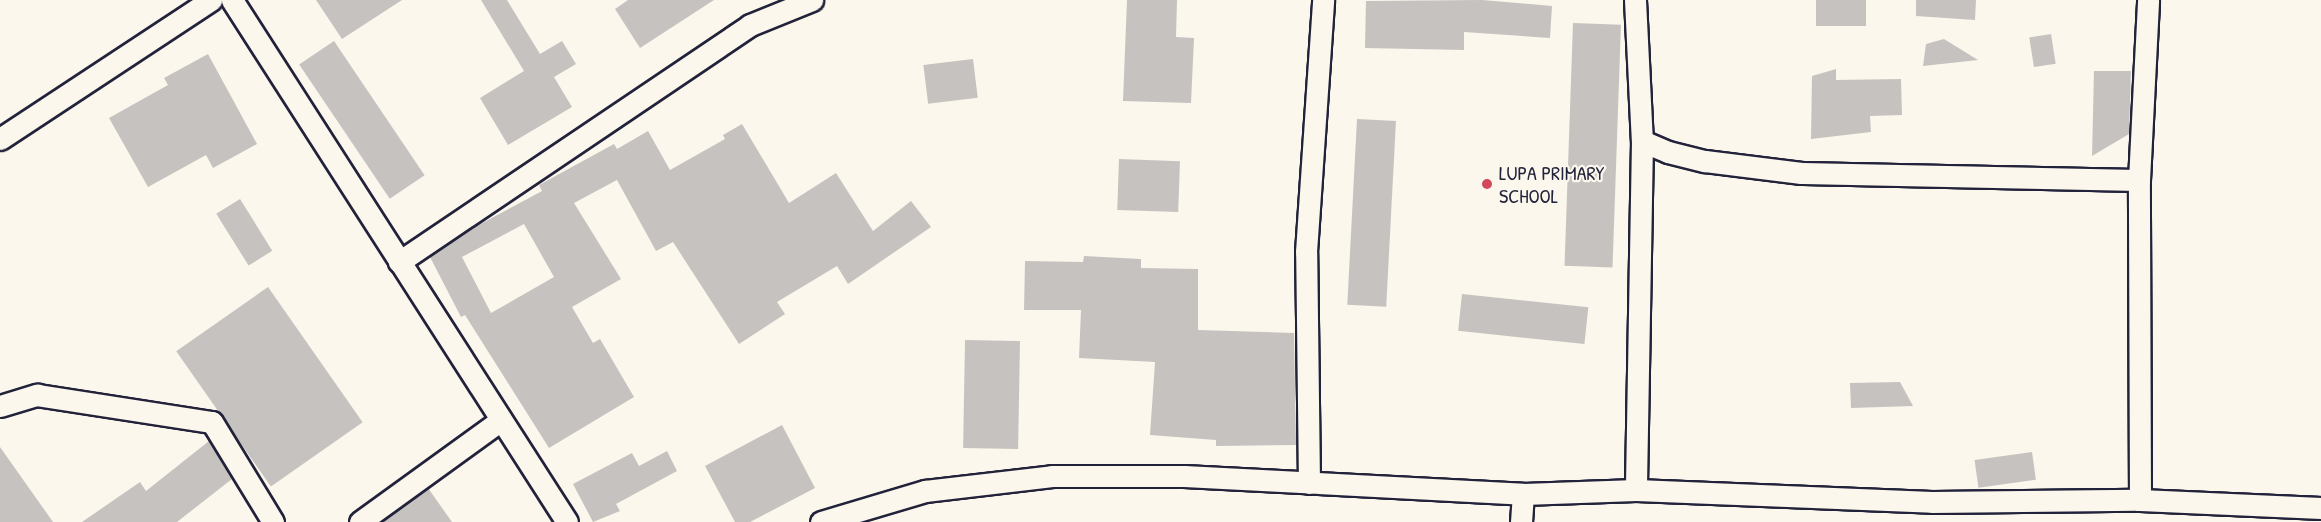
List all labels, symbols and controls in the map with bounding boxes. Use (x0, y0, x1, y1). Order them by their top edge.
place label: LUPA PRIMARY SCHOOL (1499, 160, 1604, 207)
marker: LUPA PRIMARY SCHOOL (1480, 177, 1494, 191)

